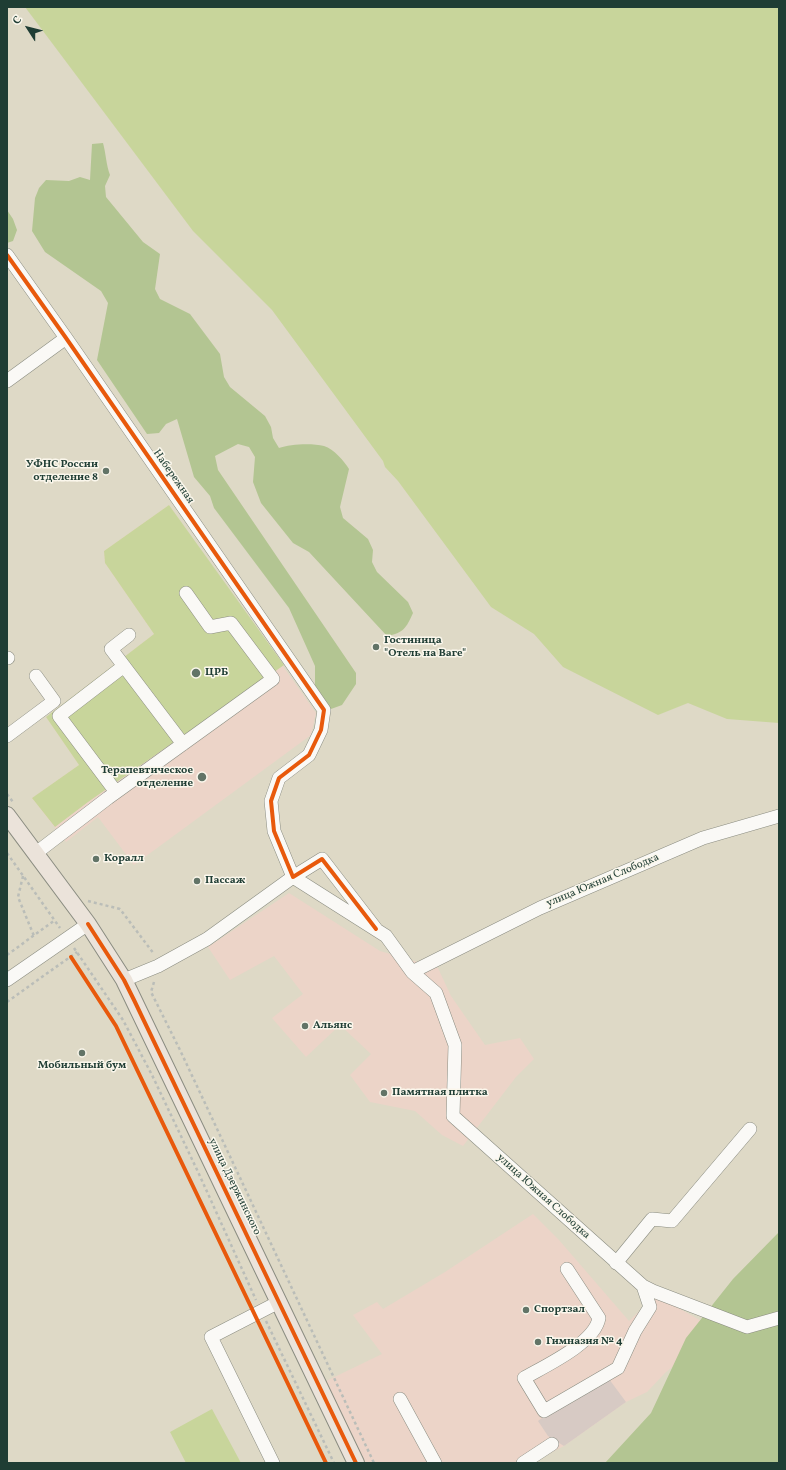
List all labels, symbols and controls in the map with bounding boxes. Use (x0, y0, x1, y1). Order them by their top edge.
north arrow (8, 8, 48, 48)
text: С (10, 13, 26, 28)
street label: Набережная (150, 447, 196, 507)
place label: УФНС России отделение 8 (26, 458, 98, 484)
marker: УФНС России отделение 8 (101, 466, 111, 476)
place label: Гостиница "Отель на Ваге" (384, 634, 466, 660)
marker: Гостиница "Отель на Ваге" (371, 642, 381, 652)
place label: ЦРБ (205, 666, 228, 680)
marker: ЦРБ (190, 667, 202, 679)
place label: Терапевтическое отделение (101, 764, 193, 790)
marker: Терапевтическое отделение (196, 771, 208, 783)
street label: улица Южная Слободка (545, 851, 661, 911)
place label: Коралл (104, 852, 144, 866)
marker: Коралл (91, 854, 101, 864)
place label: Пассаж (205, 874, 245, 888)
marker: Пассаж (192, 876, 202, 886)
place label: Альянс (313, 1019, 352, 1033)
marker: Альянс (300, 1021, 310, 1031)
marker: Мобильный бум (77, 1048, 87, 1058)
place label: Мобильный бум (38, 1059, 126, 1073)
place label: Памятная плитка (392, 1086, 488, 1100)
marker: Памятная плитка (379, 1088, 389, 1098)
street label: улица Дзержинского (205, 1136, 263, 1238)
street label: улица Южная Слободка (494, 1152, 592, 1242)
place label: Спортзал (534, 1303, 585, 1317)
marker: Спортзал (521, 1305, 531, 1315)
place label: Гимназия № 4 (546, 1335, 623, 1349)
marker: Гимназия № 4 (533, 1337, 543, 1347)

